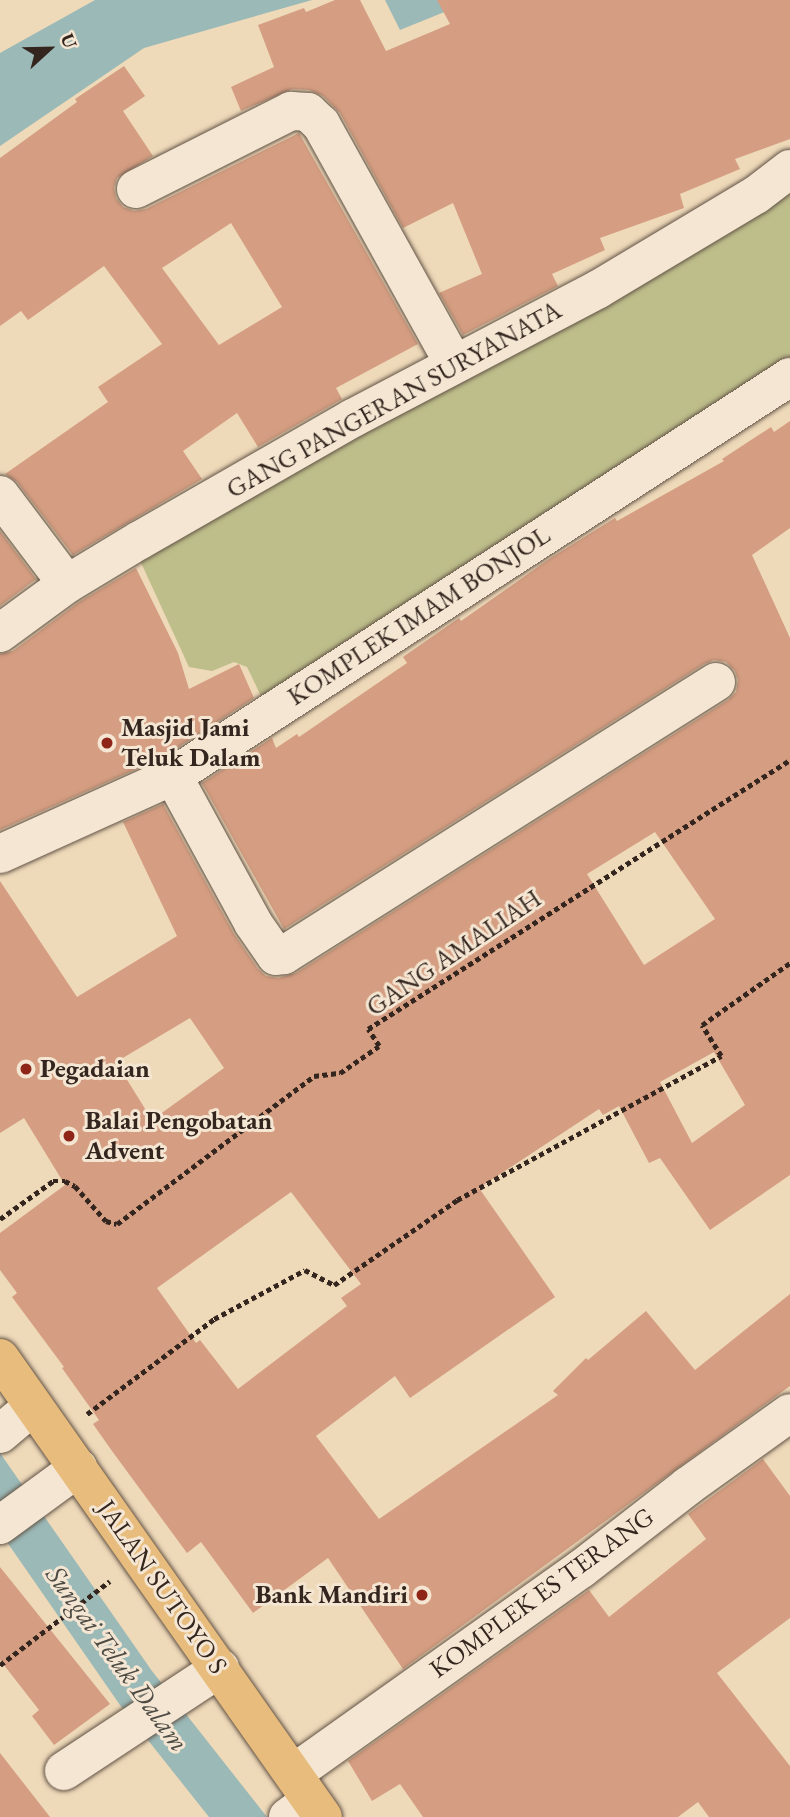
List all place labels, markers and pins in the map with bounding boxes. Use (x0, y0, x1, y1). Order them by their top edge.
place label: Masjid Jami Teluk Dalam (121, 712, 260, 774)
marker: Masjid Jami Teluk Dalam (99, 735, 115, 751)
place label: Pegadaian (40, 1053, 150, 1085)
marker: Pegadaian (18, 1061, 34, 1077)
place label: Balai Pengobatan Advent (85, 1105, 272, 1166)
marker: Balai Pengobatan Advent (59, 1126, 79, 1146)
place label: Bank Mandiri (255, 1579, 408, 1611)
marker: Bank Mandiri (414, 1587, 430, 1603)

